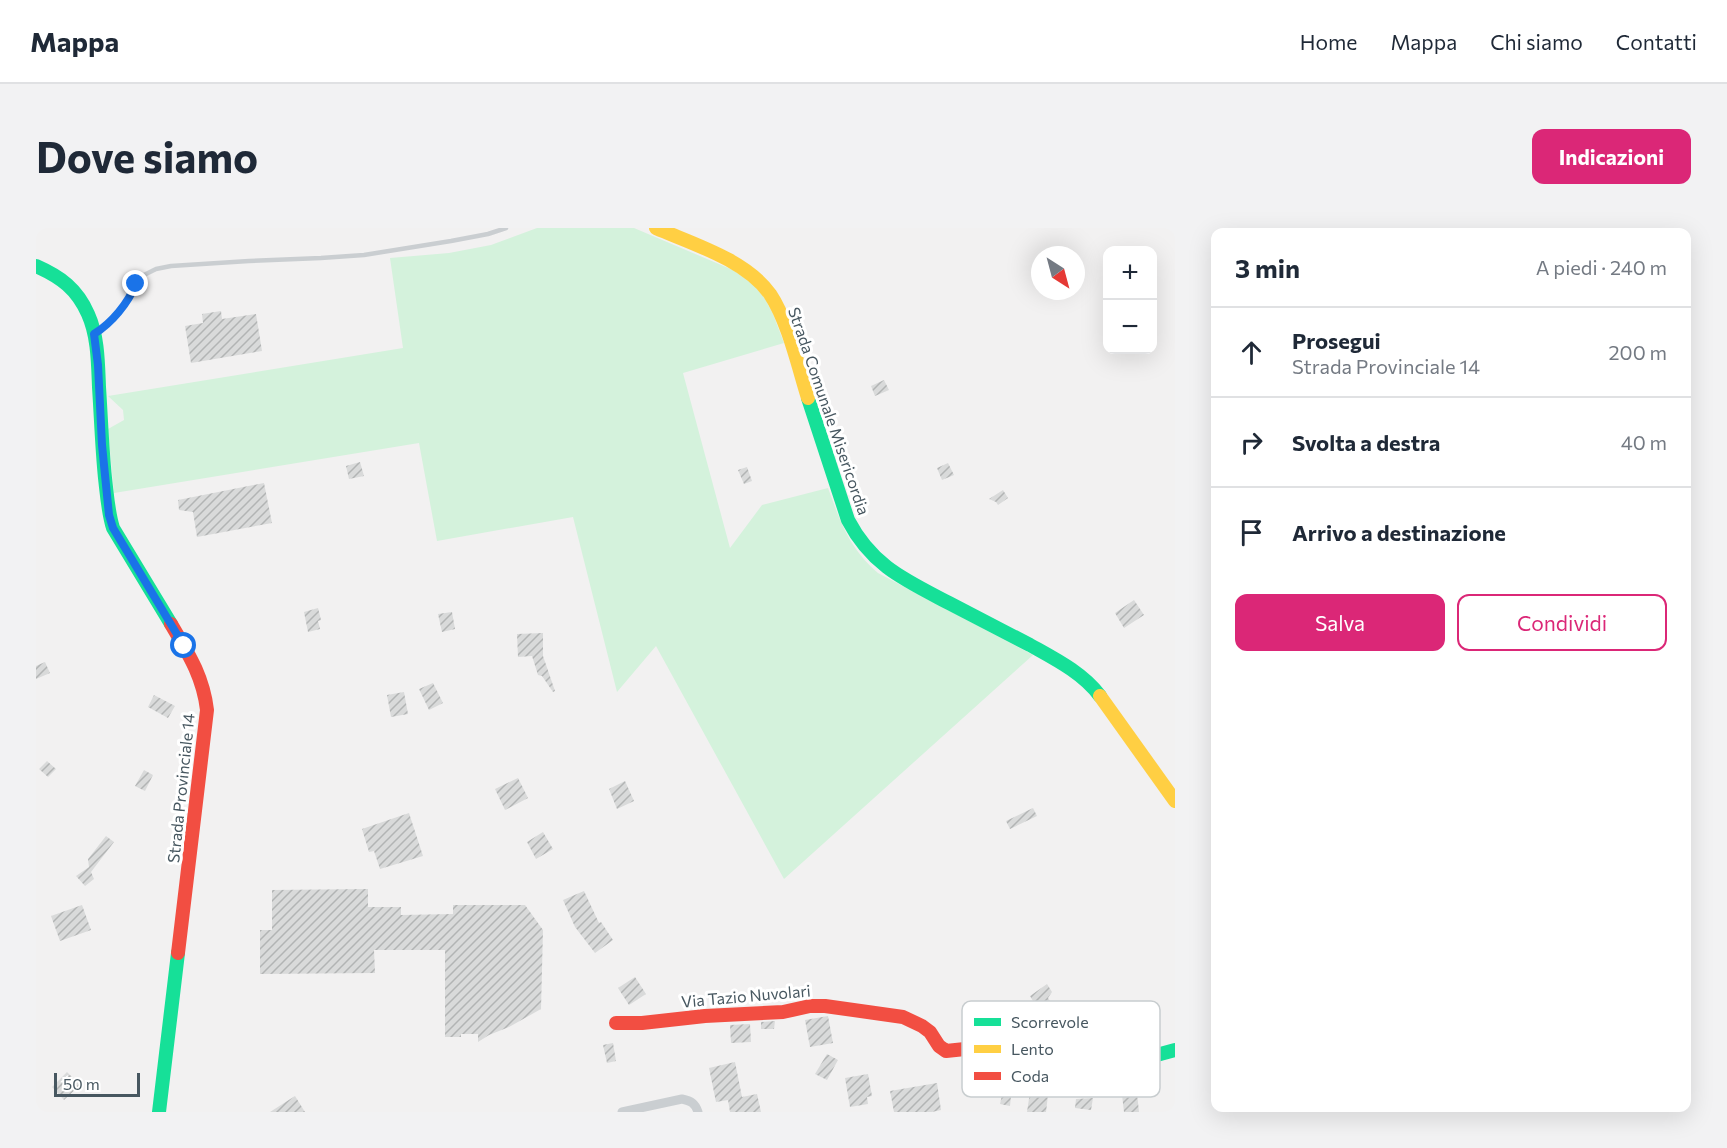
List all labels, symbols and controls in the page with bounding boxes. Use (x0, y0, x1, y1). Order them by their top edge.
text: Mappa (30, 24, 119, 58)
text: Home (1300, 29, 1357, 54)
text: Mappa (1390, 29, 1457, 54)
text: Chi siamo (1490, 29, 1583, 54)
text: Contatti (1616, 29, 1697, 54)
button: Indicazioni (1532, 129, 1691, 184)
text: Dove siamo (36, 130, 258, 182)
north arrow (1031, 246, 1085, 300)
map controls (1103, 246, 1157, 354)
button: + (1103, 246, 1157, 300)
text: 3 min (1235, 252, 1300, 283)
text: A piedi · 240 m (1536, 255, 1667, 279)
route end (122, 270, 148, 296)
button: − (1103, 300, 1157, 354)
street label: Strada Comunale Misericordia (785, 304, 874, 517)
text: Prosegui (1292, 327, 1381, 354)
icon: ahead (1235, 336, 1268, 369)
text: 200 m (1609, 340, 1667, 364)
text: Strada Provinciale 14 (1292, 354, 1480, 378)
icon: right (1235, 426, 1268, 459)
text: Svolta a destra (1292, 429, 1440, 456)
text: 40 m (1621, 430, 1667, 454)
icon: arrive (1235, 516, 1268, 549)
text: Arrivo a destinazione (1292, 519, 1506, 546)
button: Salva (1235, 594, 1445, 651)
button: Condividi (1457, 594, 1667, 651)
route start (170, 632, 196, 658)
street label: Strada Provinciale 14 (163, 712, 198, 864)
street label: Via Tazio Nuvolari (680, 980, 811, 1011)
legend (962, 1001, 1160, 1097)
text: Scorrevole (1011, 1012, 1089, 1031)
text: Lento (1011, 1039, 1054, 1058)
text: Coda (1011, 1066, 1049, 1085)
scale bar (54, 1070, 140, 1098)
text: 50 m (63, 1074, 100, 1093)

